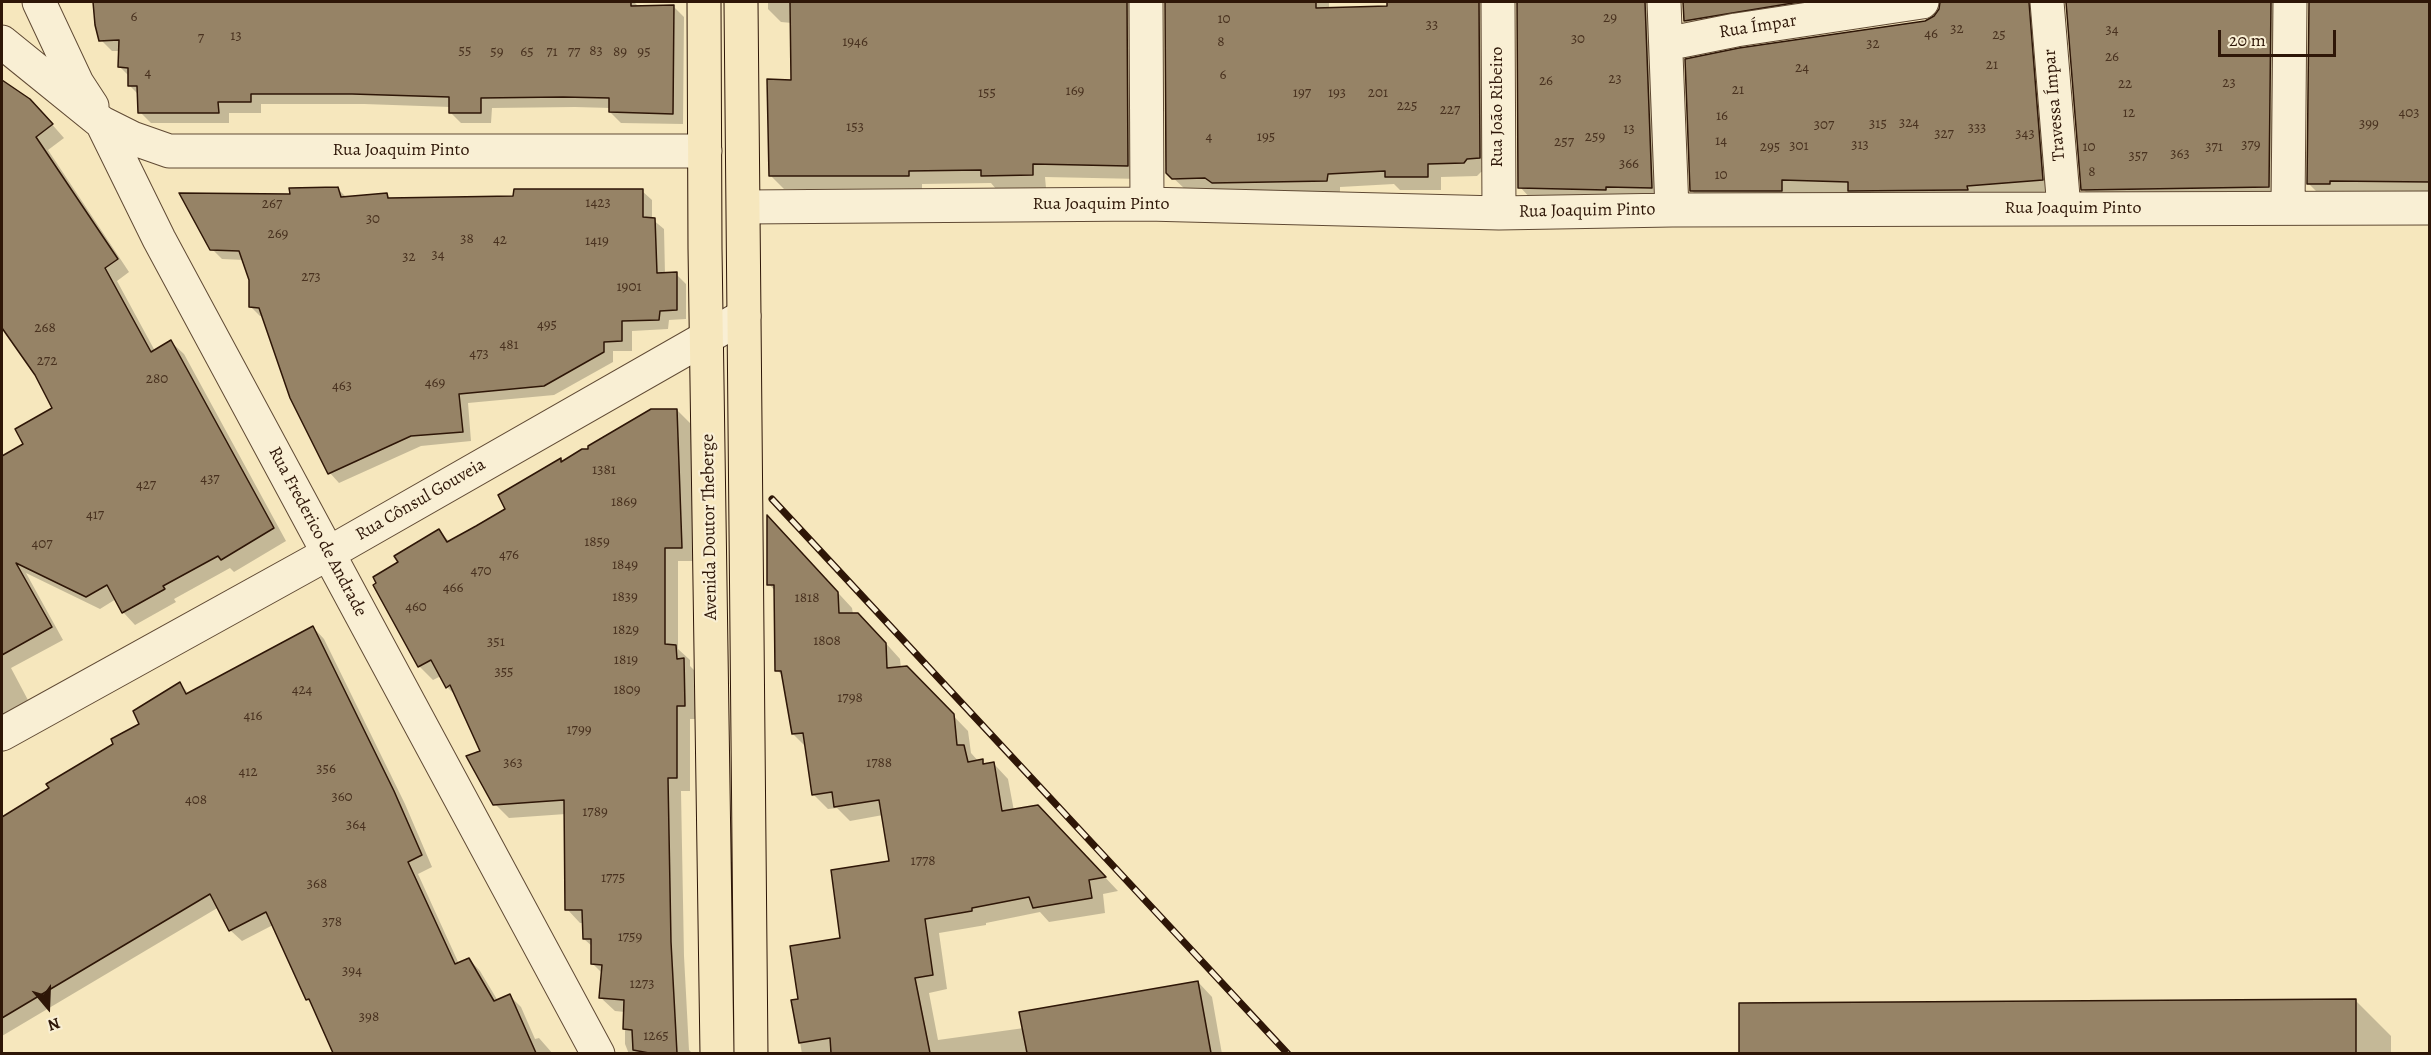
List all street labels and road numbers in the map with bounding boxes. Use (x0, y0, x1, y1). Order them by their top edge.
street label: Rua Ímpar (1718, 10, 1798, 44)
street label: Rua João Ribeiro (1487, 46, 1509, 168)
street label: Travessa Ímpar (2039, 48, 2071, 162)
street label: Rua Joaquim Pinto (333, 140, 469, 162)
street label: Rua Joaquim Pinto (1033, 194, 1169, 216)
street label: Rua Joaquim Pinto (2005, 198, 2141, 220)
street label: Rua Joaquim Pinto (1518, 199, 1656, 223)
street label: Avenida Doutor Theberge (698, 434, 722, 620)
street label: Rua Frederico de Andrade (263, 443, 371, 621)
street label: Rua Cônsul Gouveia (352, 454, 490, 546)

